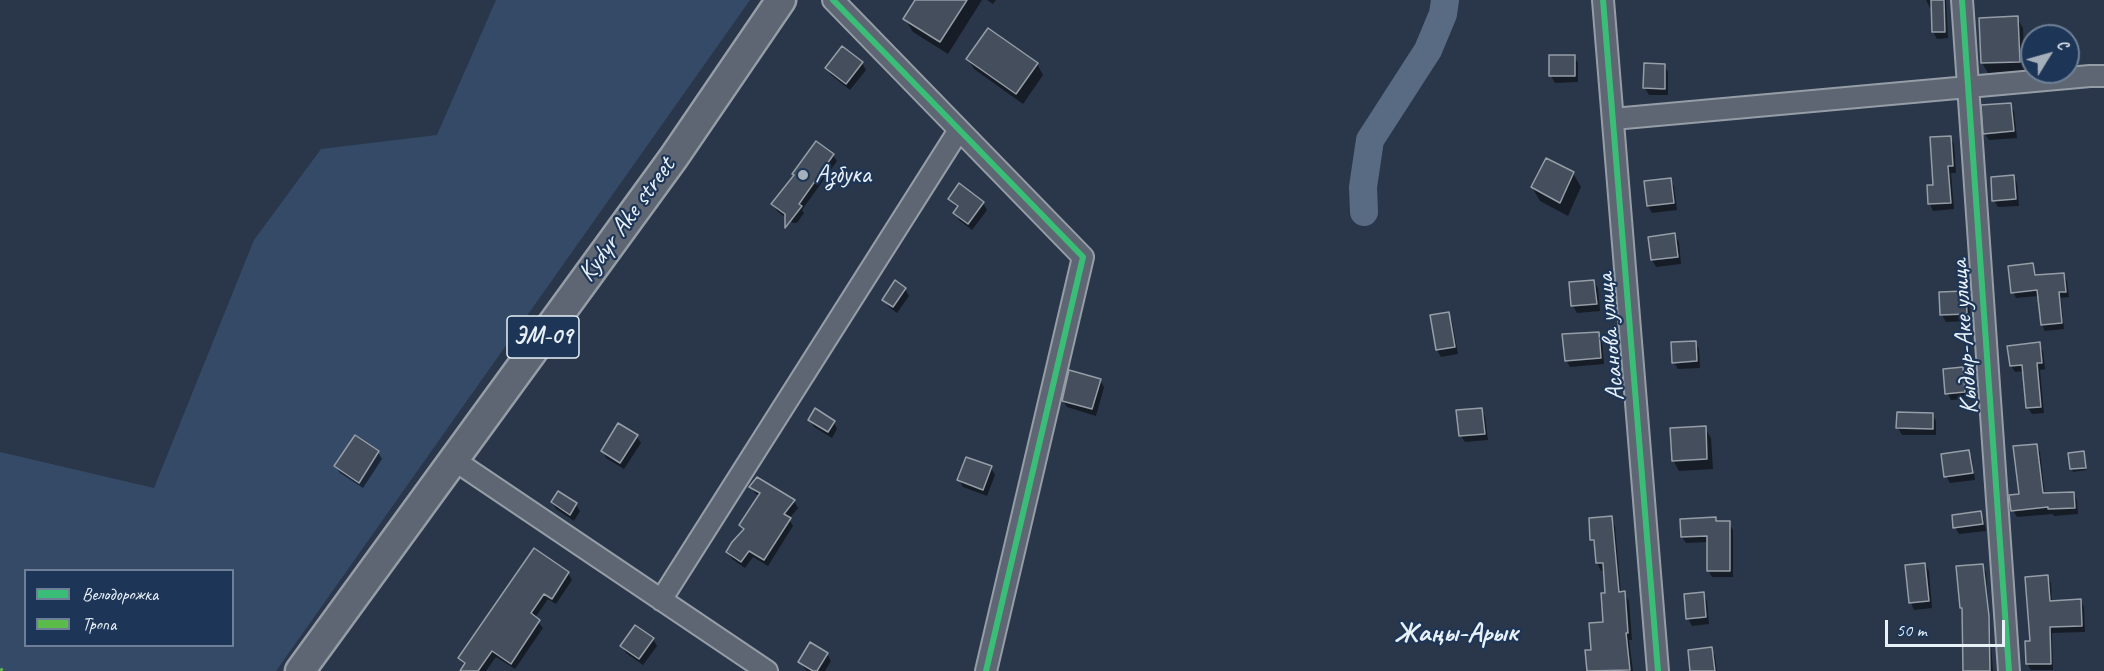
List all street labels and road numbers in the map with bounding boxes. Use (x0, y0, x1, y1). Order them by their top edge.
street label: Kydyr Ake street (572, 152, 682, 288)
street label: Кыдыр-Аке улица (1944, 259, 1986, 415)
street label: Асанова улица (1590, 272, 1632, 402)
road number: ЭМ-09 (507, 316, 579, 358)

